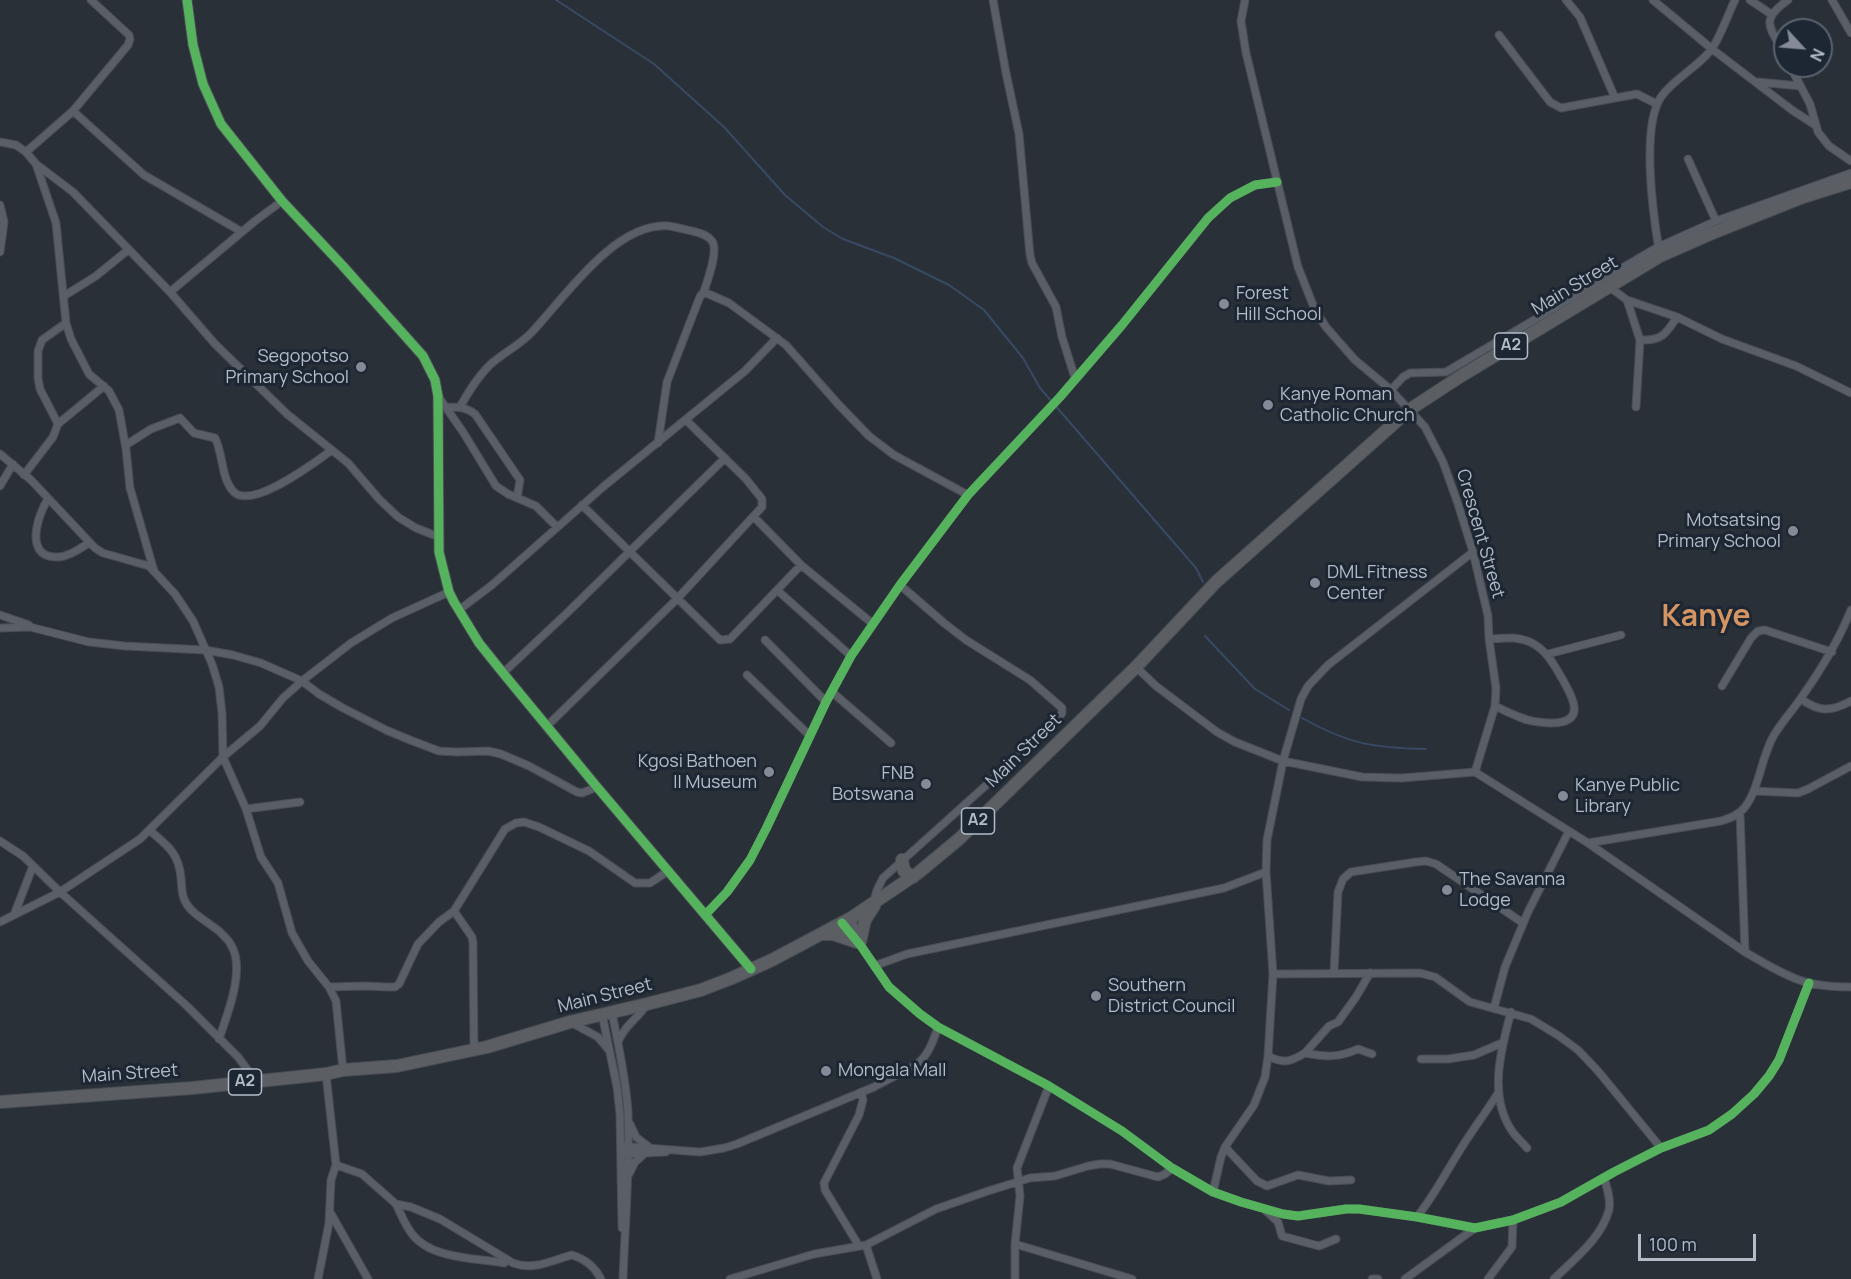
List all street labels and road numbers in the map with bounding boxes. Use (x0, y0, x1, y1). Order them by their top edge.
street label: Main Street (1528, 252, 1622, 320)
road number: A2 (1494, 333, 1528, 359)
street label: Crescent Street (1451, 467, 1509, 601)
street label: Main Street (982, 710, 1066, 792)
road number: A2 (962, 808, 994, 834)
street label: Main Street (556, 974, 654, 1018)
street label: Main Street (81, 1060, 179, 1088)
road number: A2 (228, 1069, 262, 1095)

